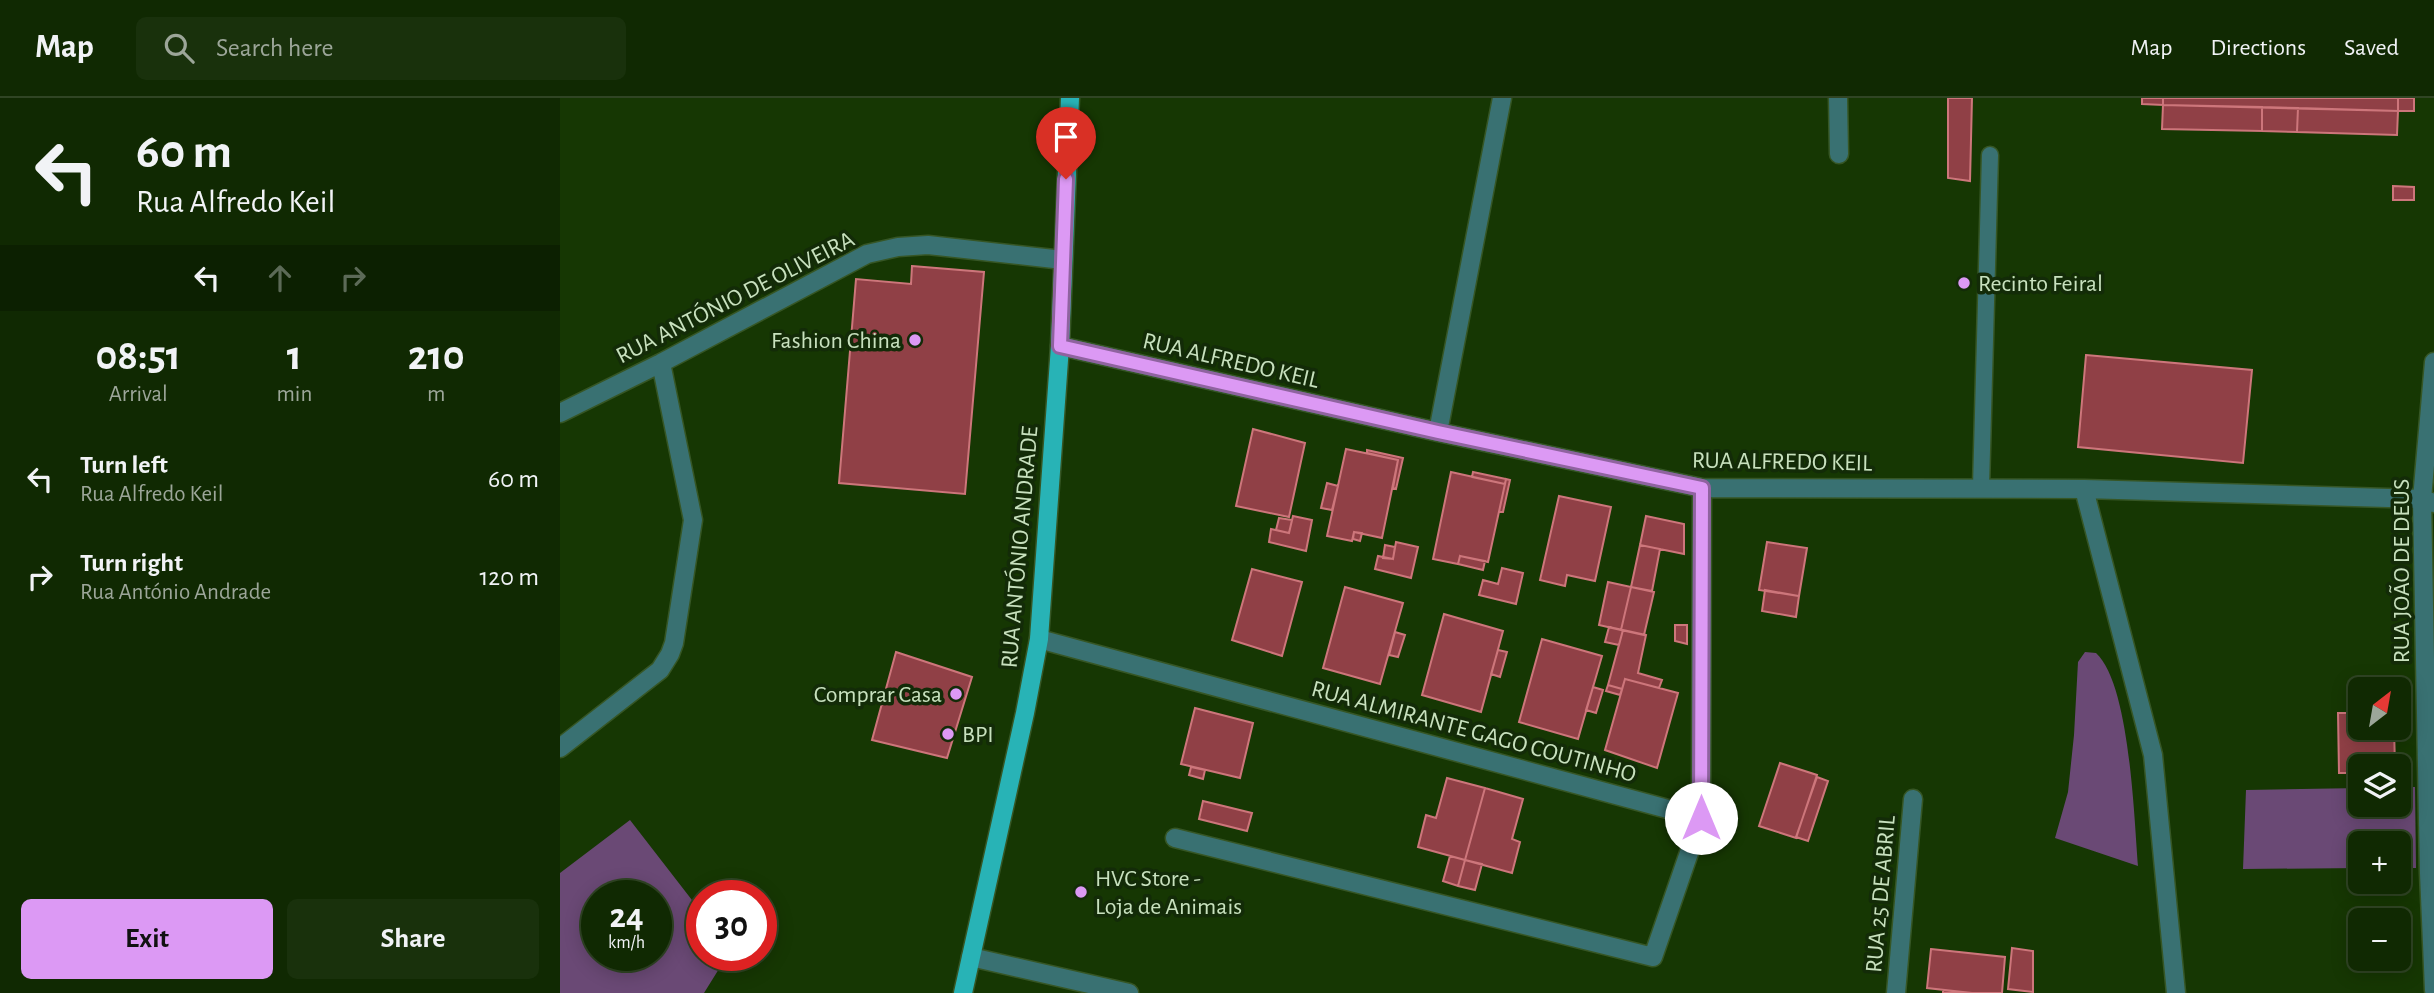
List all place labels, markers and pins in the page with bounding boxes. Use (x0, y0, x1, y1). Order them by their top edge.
pin (1036, 107, 1096, 179)
place label: Recinto Feiral (1978, 272, 2103, 296)
marker: Recinto Feiral (1956, 275, 1972, 291)
place label: Fashion China (771, 329, 901, 353)
marker: Fashion China (907, 332, 923, 348)
place label: Comprar Casa (814, 683, 942, 707)
marker: Comprar Casa (948, 686, 964, 702)
place label: BPI (962, 723, 994, 747)
marker: BPI (940, 726, 956, 742)
place label: HVC Store - Loja de Animais (1095, 867, 1242, 919)
marker: HVC Store - Loja de Animais (1073, 884, 1089, 900)

